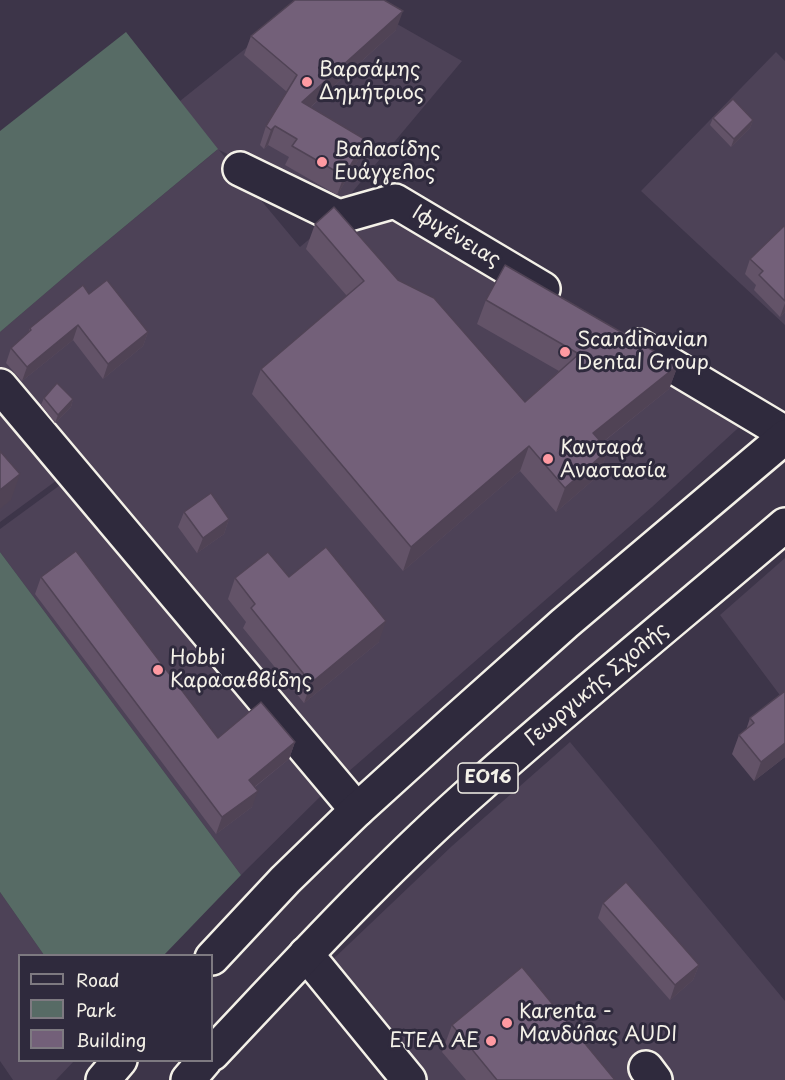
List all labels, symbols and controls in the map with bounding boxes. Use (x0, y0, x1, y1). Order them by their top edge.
place label: Βαρσάμης Δημήτριος (319, 58, 424, 105)
marker: Βαρσάμης Δημήτριος (300, 75, 314, 89)
place label: Βαλασίδης Ευάγγελος (334, 138, 441, 185)
marker: Βαλασίδης Ευάγγελος (315, 155, 329, 169)
street label: Ιφιγένειας (407, 201, 505, 273)
place label: Scandinavian Dental Group (577, 328, 709, 375)
marker: Scandinavian Dental Group (558, 345, 572, 359)
place label: Κανταρά Αναστασία (560, 436, 667, 483)
marker: Κανταρά Αναστασία (541, 452, 555, 466)
street label: Γεωργικής Σχολής (521, 618, 673, 752)
place label: Hobbi Καρασαββίδης (170, 646, 312, 693)
marker: Hobbi Καρασαββίδης (151, 663, 165, 677)
road number: ΕΟ16 (458, 763, 518, 793)
legend (18, 954, 213, 1062)
text: Road (76, 966, 120, 993)
text: Park (76, 996, 116, 1023)
place label: Karenta - Μανδύλας AUDI (519, 1000, 677, 1047)
marker: Karenta - Μανδύλας AUDI (500, 1016, 514, 1030)
text: Building (76, 1026, 146, 1053)
place label: ΕΤΕΑ ΑΕ (389, 1029, 479, 1053)
marker: ΕΤΕΑ ΑΕ (484, 1034, 498, 1048)

